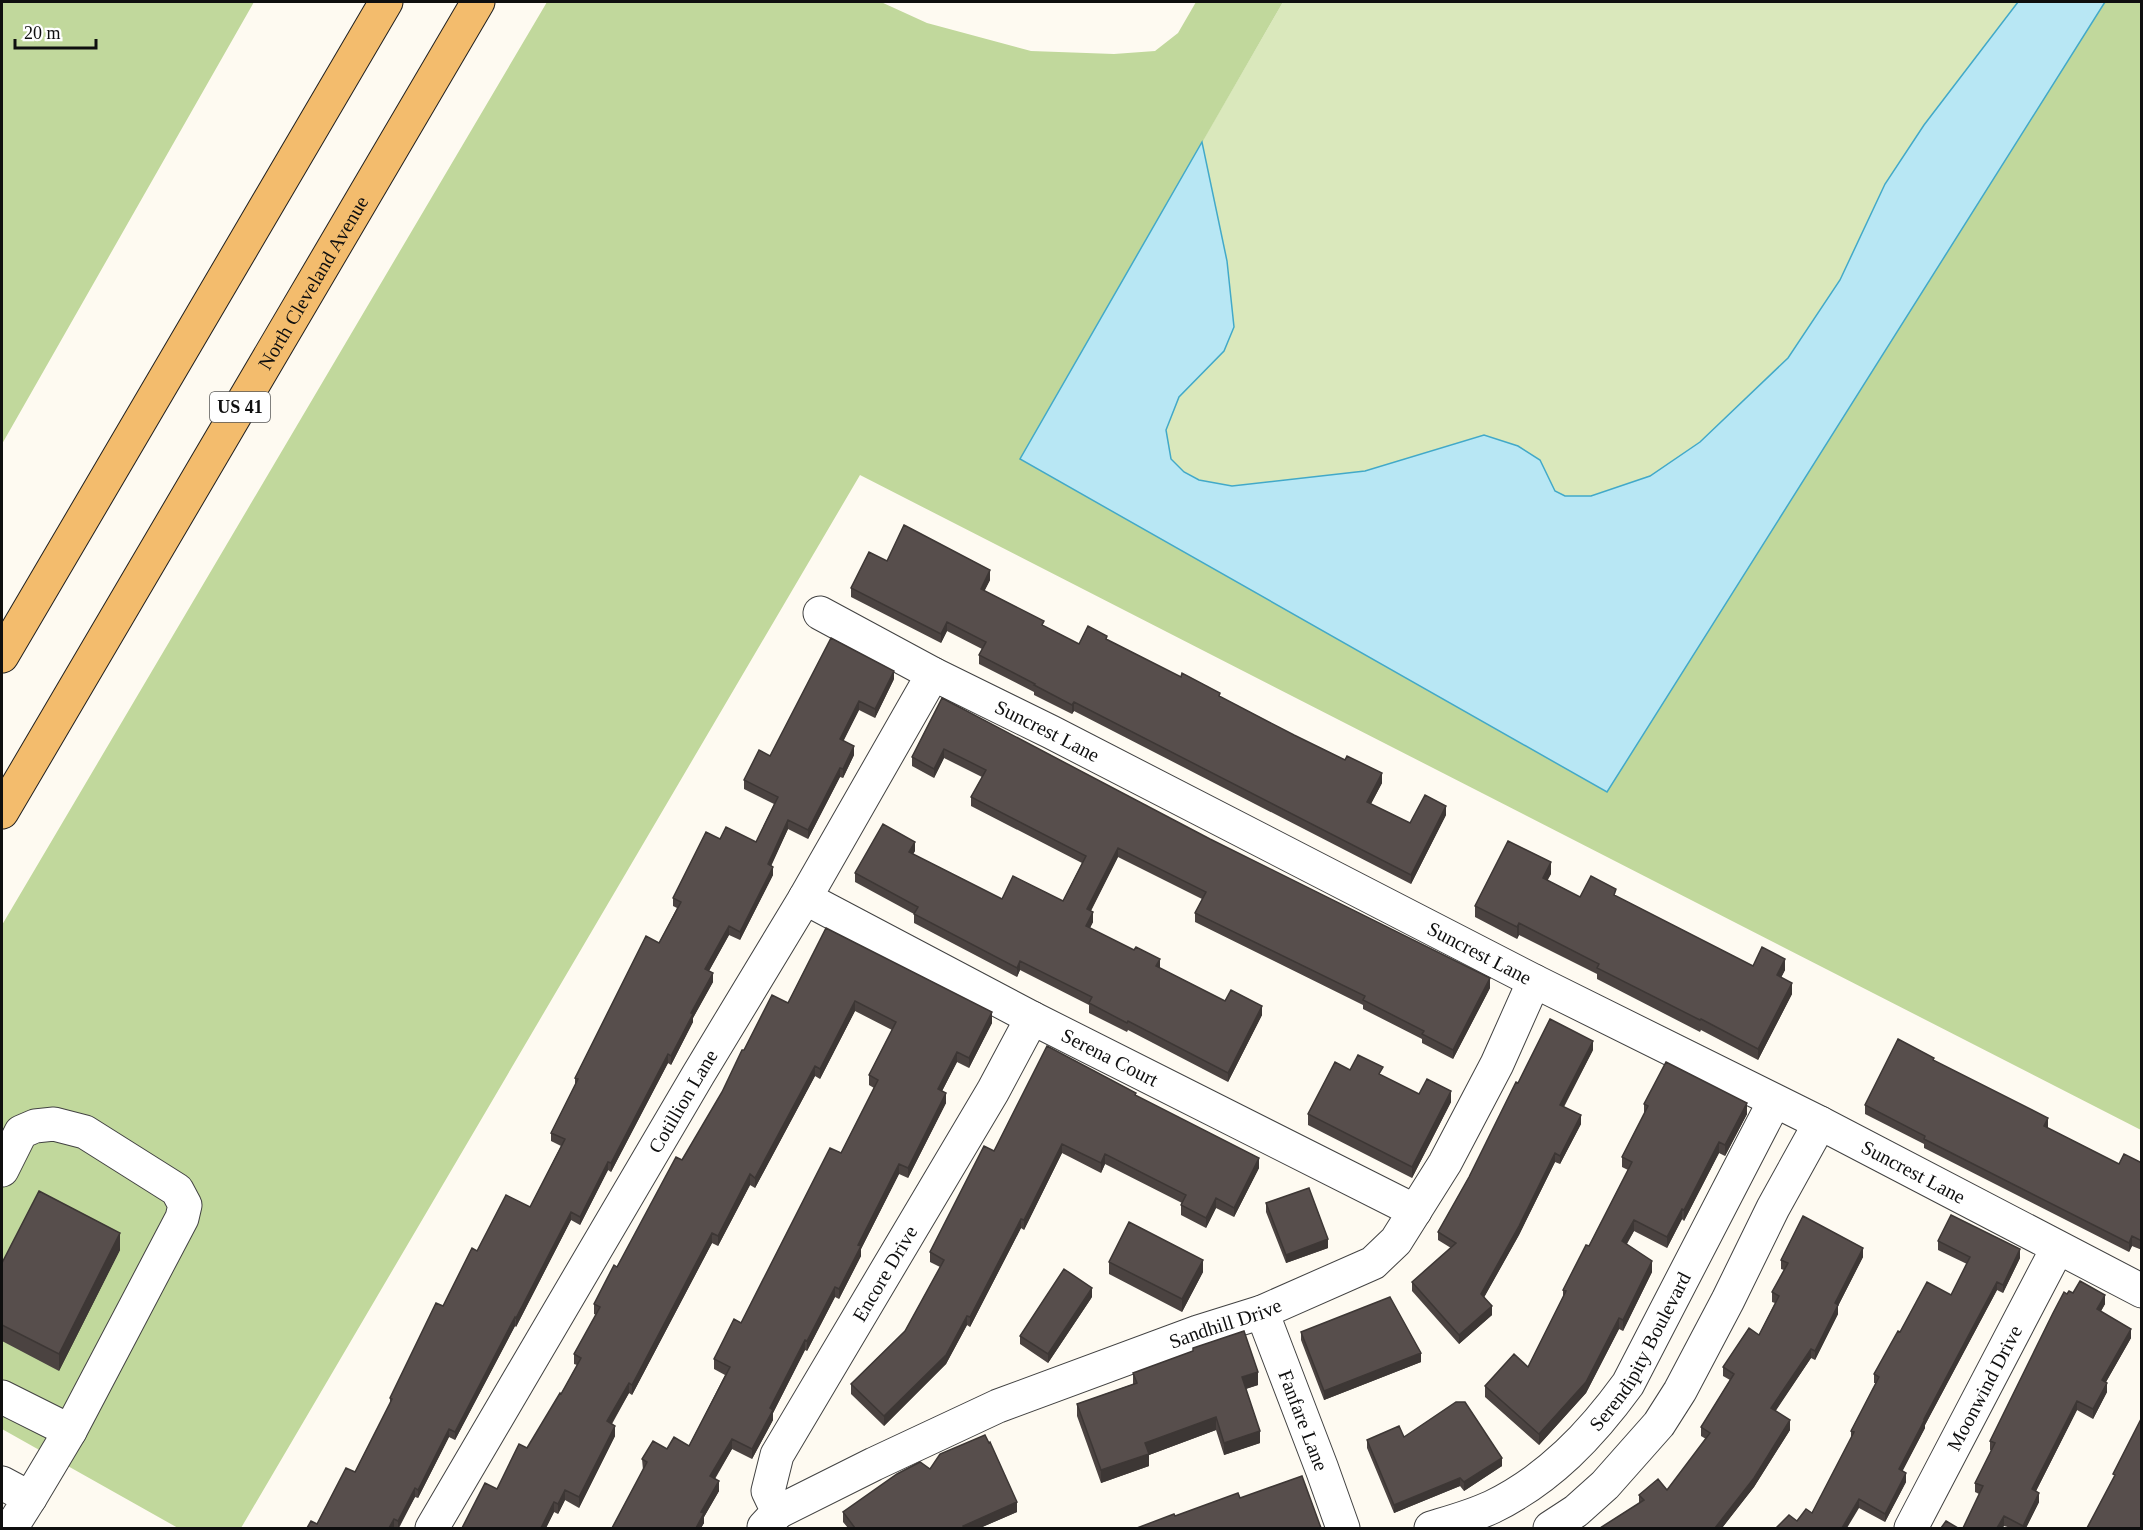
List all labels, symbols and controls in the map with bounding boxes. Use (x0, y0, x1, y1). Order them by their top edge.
scale bar (15, 12, 96, 50)
text: 20 m (24, 23, 61, 43)
street label: North Cleveland Avenue (254, 192, 373, 373)
road number: US 41 (210, 392, 270, 422)
street label: Suncrest Lane (992, 695, 1103, 766)
street label: Suncrest Lane (1424, 917, 1535, 989)
street label: Serena Court (1058, 1024, 1162, 1091)
street label: Cotillion Lane (644, 1045, 722, 1157)
street label: Suncrest Lane (1858, 1136, 1969, 1208)
street label: Encore Drive (848, 1222, 922, 1325)
street label: Serendipity Boulevard (1585, 1268, 1695, 1435)
street label: Sandhill Drive (1166, 1294, 1285, 1353)
street label: Moonwind Drive (1942, 1322, 2026, 1454)
street label: Fanfare Lane (1274, 1367, 1333, 1474)

